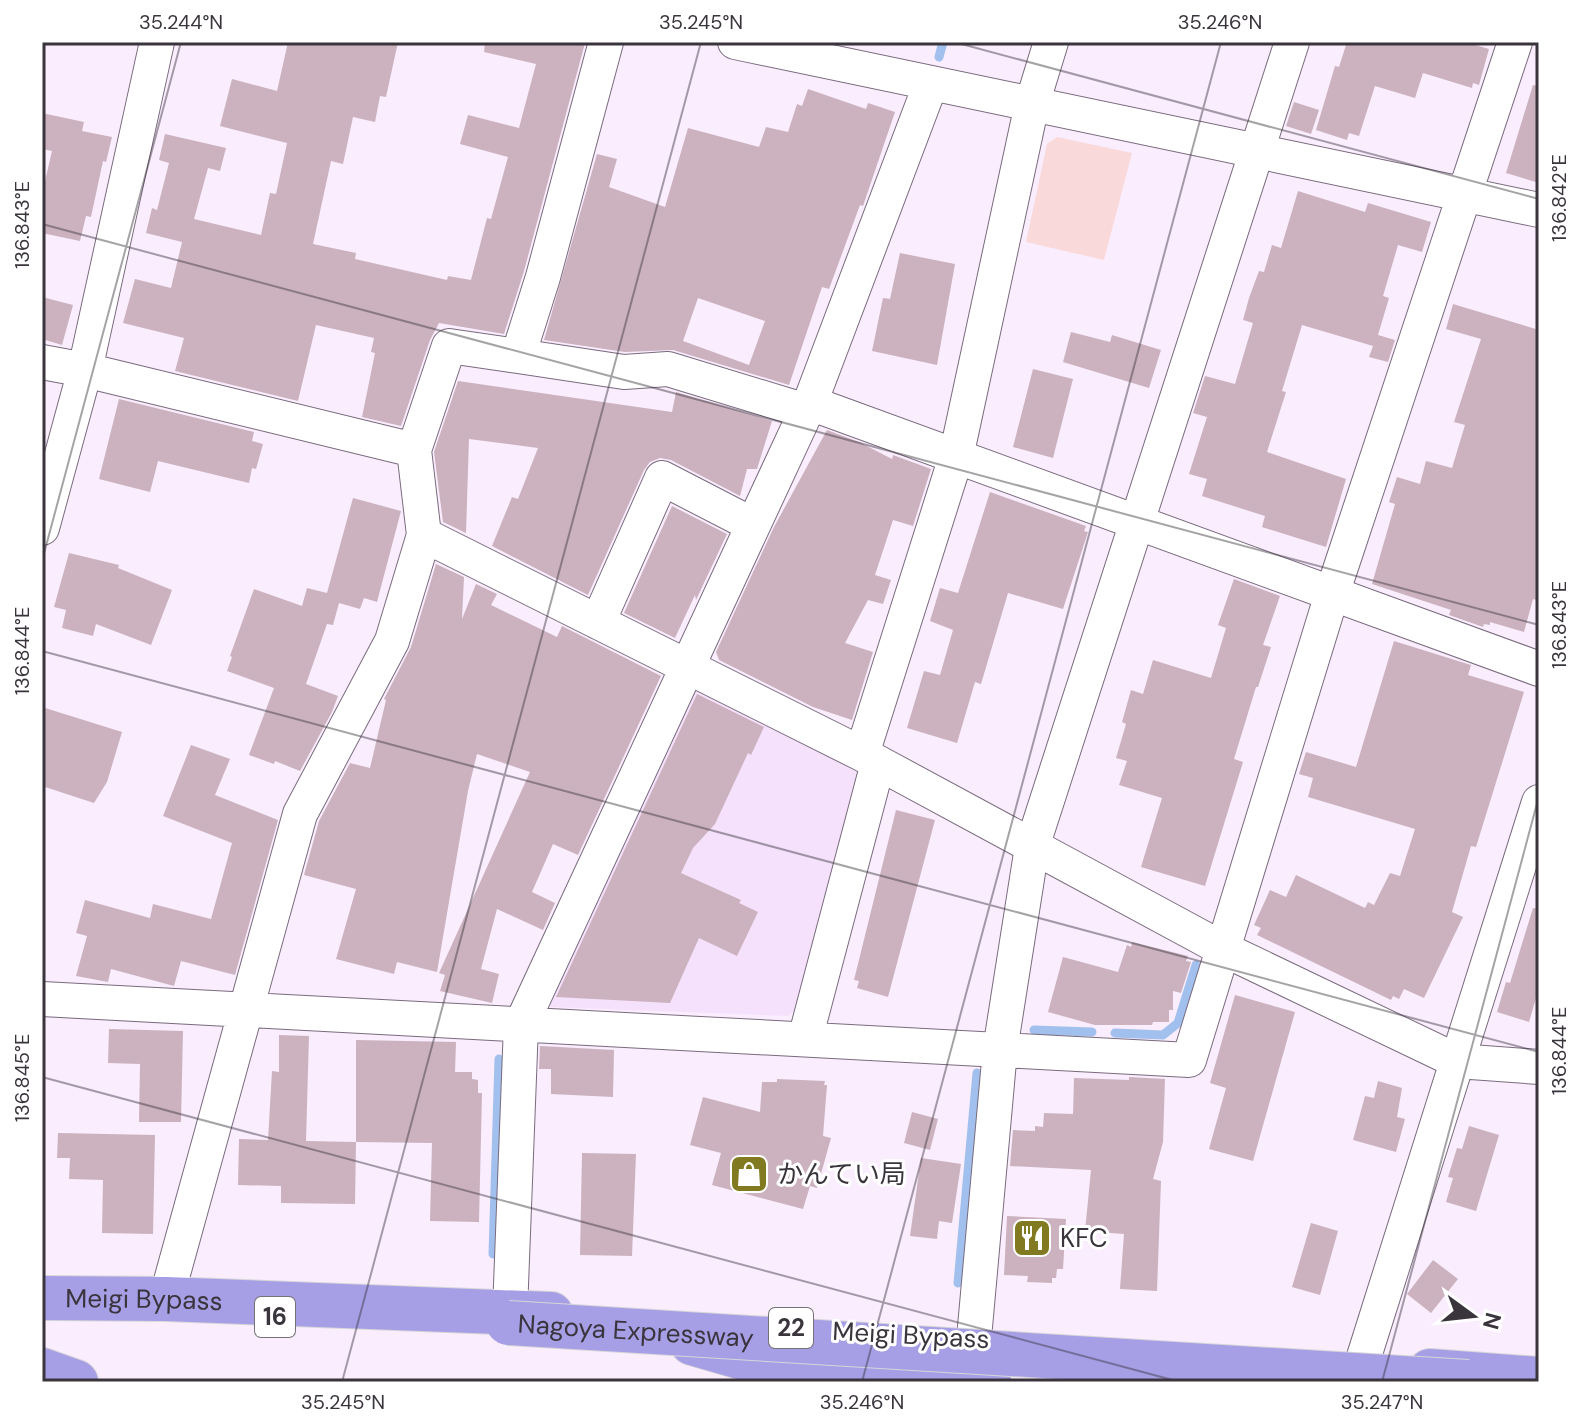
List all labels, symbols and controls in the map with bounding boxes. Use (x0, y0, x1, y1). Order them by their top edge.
text: 35.244°N (139, 9, 223, 35)
text: 35.245°N (659, 9, 743, 35)
text: 35.246°N (1178, 9, 1262, 35)
text: 136.842°E (1546, 154, 1572, 242)
text: 136.843°E (9, 181, 35, 269)
text: 136.843°E (1546, 581, 1572, 669)
text: 136.844°E (9, 607, 35, 695)
text: 136.844°E (1546, 1007, 1572, 1095)
text: 136.845°E (9, 1034, 35, 1122)
shop icon: かんてい局 (728, 1153, 770, 1195)
place label: かんてい局 (777, 1157, 906, 1191)
restaurant icon: KFC (1011, 1217, 1053, 1259)
place label: KFC (1060, 1221, 1108, 1255)
north arrow (1433, 1276, 1513, 1356)
street label: Meigi Bypass (65, 1281, 223, 1318)
road number: 16 (255, 1297, 295, 1337)
street label: Nagoya Expressway (517, 1307, 755, 1355)
road number: 22 (769, 1308, 813, 1348)
text: N (1476, 1310, 1508, 1333)
street label: Meigi Bypass (832, 1314, 990, 1356)
text: 35.245°N (301, 1389, 385, 1415)
text: 35.246°N (820, 1389, 904, 1415)
text: 35.247°N (1341, 1389, 1423, 1415)

